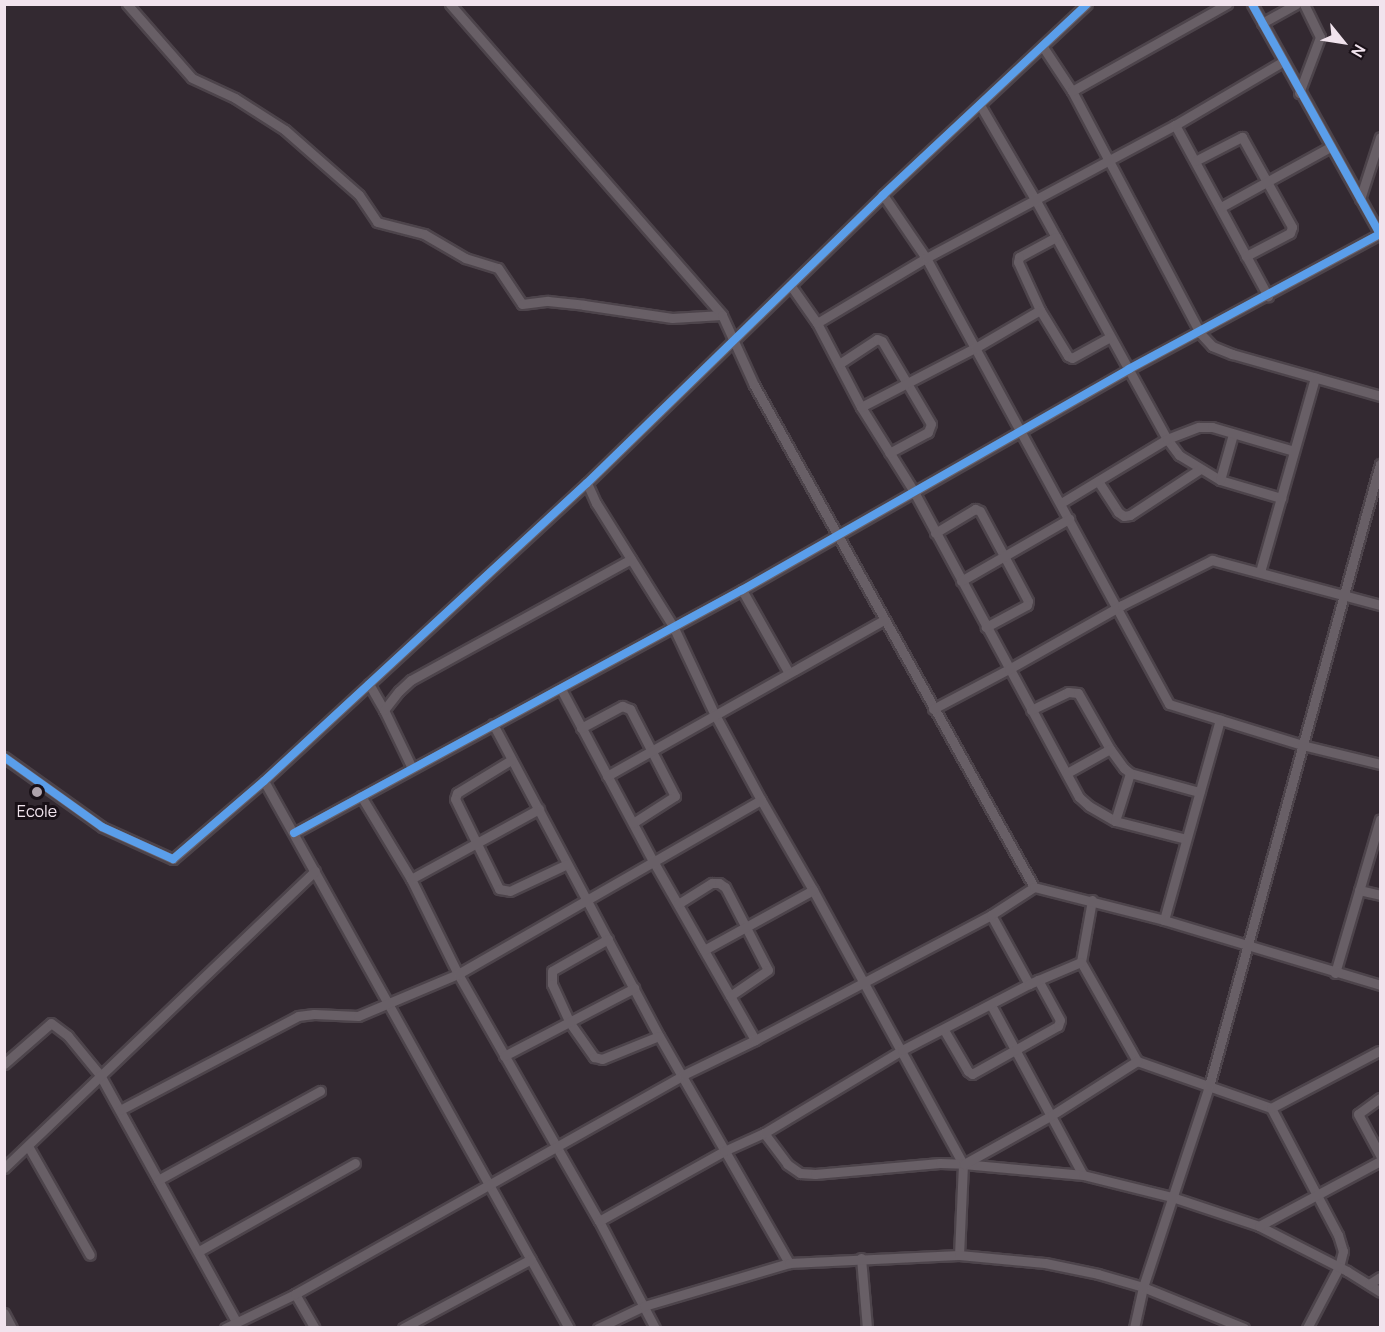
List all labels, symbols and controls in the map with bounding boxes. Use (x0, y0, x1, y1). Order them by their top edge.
north arrow (1313, 12, 1373, 72)
text: N (1346, 41, 1371, 61)
marker: Ecole (30, 785, 44, 799)
place label: Ecole (17, 801, 57, 821)

